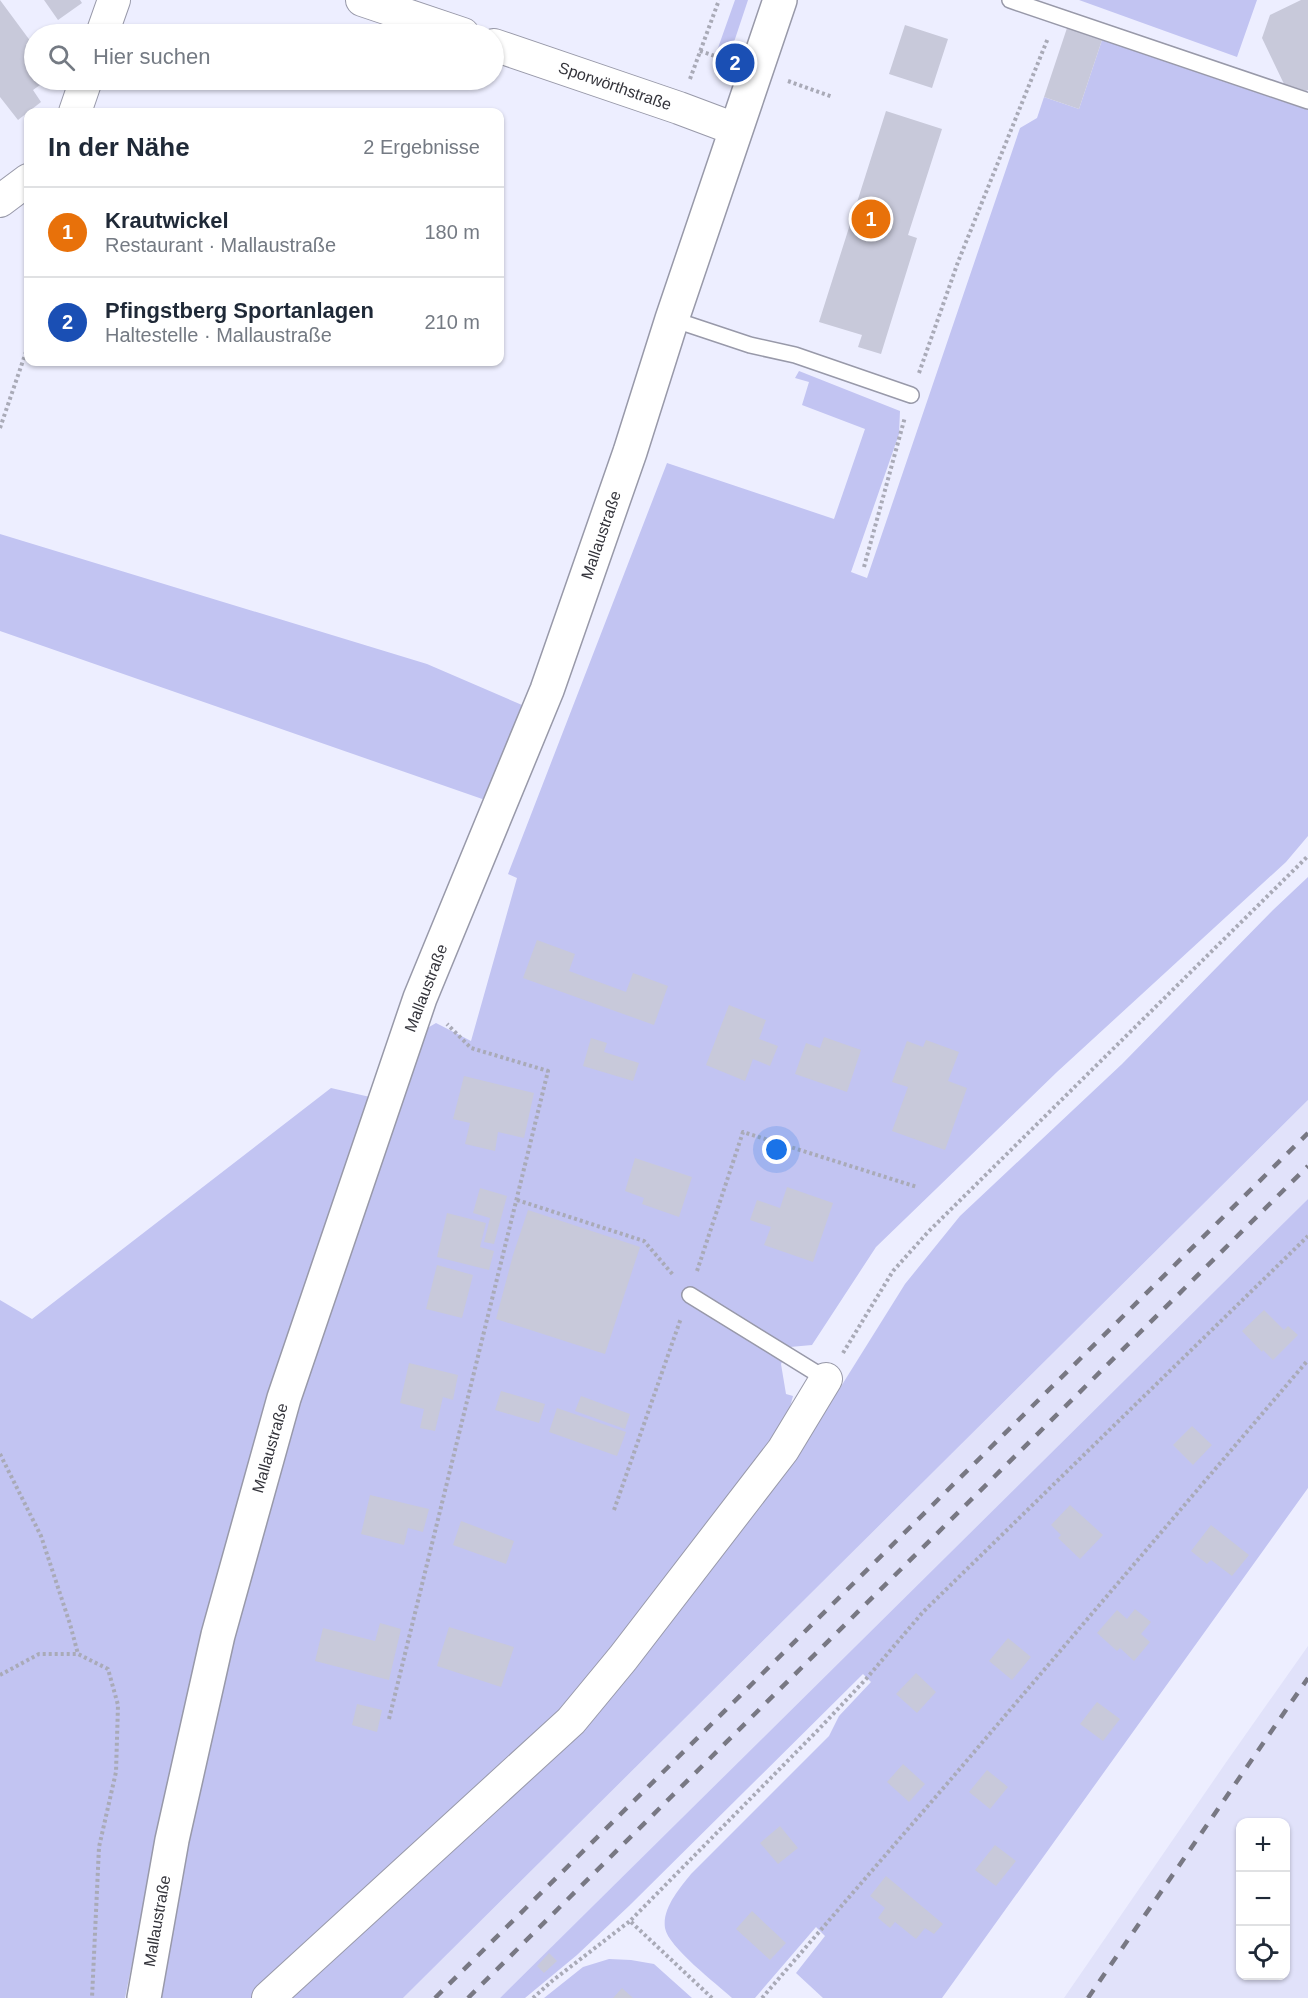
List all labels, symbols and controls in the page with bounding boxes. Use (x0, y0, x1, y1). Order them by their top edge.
search box (24, 24, 504, 90)
pin: 2 (716, 40, 754, 86)
icon: search (45, 41, 78, 74)
text: Hier suchen (93, 44, 210, 69)
street label: Sporwörthstraße (556, 59, 674, 113)
text: In der Nähe (48, 132, 190, 162)
text: 2 Ergebnisse (363, 136, 480, 158)
pin: 1 (852, 196, 890, 242)
text: Krautwickel (105, 208, 229, 233)
text: 1 (62, 221, 73, 243)
text: 180 m (424, 221, 480, 243)
text: Restaurant · Mallaustraße (105, 234, 336, 256)
text: Pfingstberg Sportanlagen (105, 298, 374, 323)
text: 2 (62, 311, 73, 333)
text: 210 m (424, 311, 480, 333)
text: Haltestelle · Mallaustraße (105, 324, 332, 346)
street label: Mallaustraße (578, 488, 624, 581)
street label: Mallaustraße (401, 942, 451, 1034)
your location (762, 1135, 791, 1164)
street label: Mallaustraße (249, 1401, 291, 1495)
map controls (1236, 1818, 1290, 1980)
button: + (1236, 1818, 1290, 1872)
button: − (1236, 1872, 1290, 1926)
street label: Mallaustraße (141, 1874, 173, 1968)
button: locate (1236, 1926, 1290, 1980)

